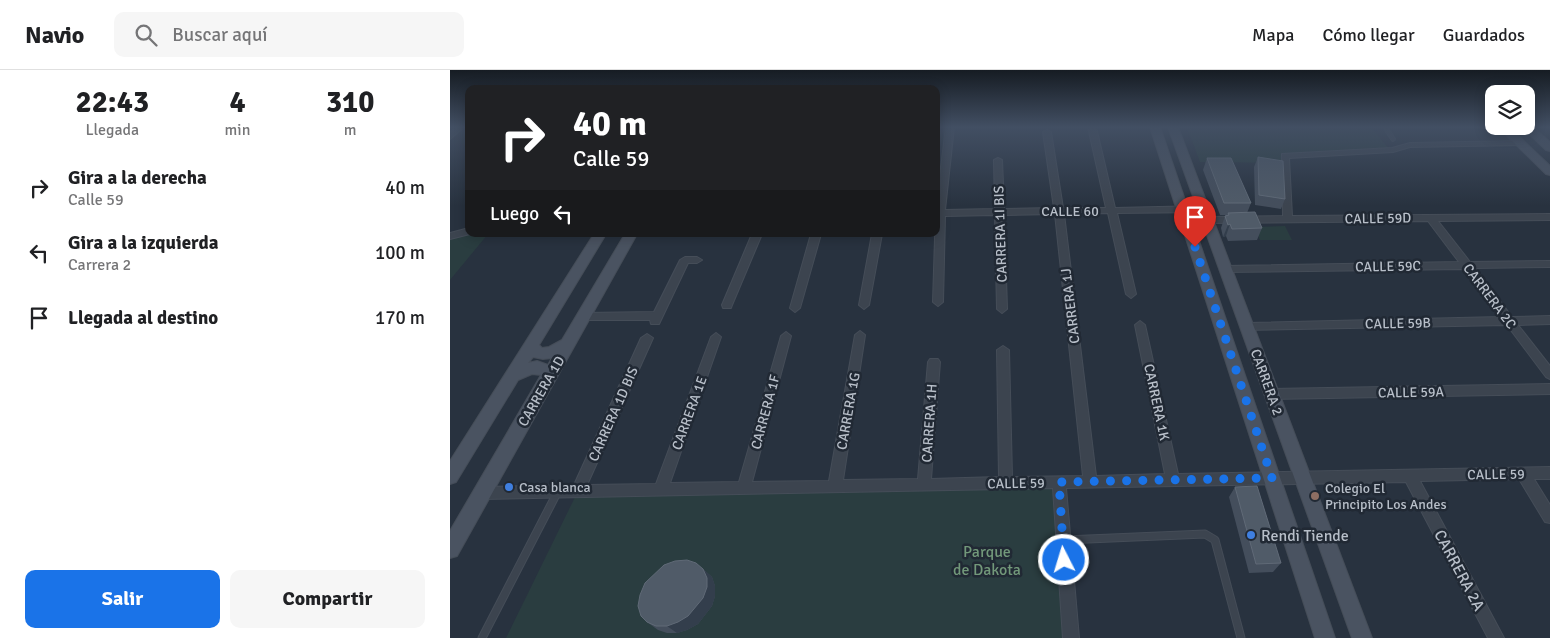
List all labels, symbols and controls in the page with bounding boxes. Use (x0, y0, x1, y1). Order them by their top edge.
search box (114, 12, 464, 57)
text: Navio (25, 20, 84, 50)
icon: search (132, 21, 160, 49)
text: Buscar aquí (172, 23, 267, 47)
text: Mapa (1252, 24, 1294, 46)
text: Cómo llegar (1322, 24, 1415, 46)
text: Guardados (1443, 24, 1525, 46)
text: 22:43 (75, 84, 149, 121)
text: 4 (229, 84, 246, 121)
text: 310 (326, 84, 374, 121)
map controls (1485, 85, 1535, 135)
button: layers (1485, 85, 1535, 135)
text: 40 m (573, 102, 647, 145)
icon: right (490, 105, 555, 170)
text: Llegada (85, 120, 139, 140)
text: min (225, 120, 250, 140)
text: m (344, 120, 357, 140)
text: Calle 59 (573, 145, 649, 172)
text: Gira a la derecha (68, 166, 207, 190)
icon: right (25, 174, 53, 202)
text: 40 m (385, 176, 425, 200)
street label: CARRERA 1I BIS (990, 185, 1011, 283)
text: Calle 59 (68, 190, 124, 210)
pin (1174, 196, 1216, 247)
icon: left (549, 200, 577, 228)
text: Luego (490, 202, 539, 226)
street label: CALLE 60 (1041, 203, 1099, 220)
icon: arrive (1181, 203, 1209, 231)
street label: CALLE 59D (1345, 209, 1411, 228)
text: Gira a la izquierda (68, 231, 218, 255)
icon: left (25, 239, 53, 267)
text: 100 m (375, 241, 425, 265)
text: Carrera 2 (68, 255, 131, 275)
street label: CALLE 59C (1355, 257, 1421, 276)
street label: CARRERA 2C (1459, 260, 1520, 332)
street label: CARRERA 1J (1057, 267, 1084, 345)
icon: arrive (25, 304, 53, 332)
text: Llegada al destino (68, 306, 218, 330)
text: 170 m (375, 306, 425, 330)
street label: CALLE 59B (1365, 314, 1431, 333)
street label: CARRERA 2 (1247, 347, 1286, 418)
street label: CARRERA 1D (514, 353, 568, 429)
street label: CARRERA 1K (1140, 362, 1173, 443)
street label: CARRERA 1D BIS (585, 364, 642, 464)
street label: CARRERA 1G (833, 371, 864, 451)
street label: CARRERA 1F (747, 373, 784, 451)
street label: CARRERA 1E (668, 374, 711, 452)
street label: CARRERA 1H (918, 383, 941, 463)
street label: CALLE 59A (1378, 383, 1445, 402)
street label: CALLE 59 (1467, 465, 1525, 484)
street label: CALLE 59 (987, 474, 1045, 493)
place label: Casa blanca (519, 479, 591, 496)
place label: Colegio El Principito Los Andes (1325, 480, 1447, 513)
marker: Casa blanca (503, 481, 515, 493)
marker: Colegio El Principito Los Andes (1309, 490, 1321, 502)
place label: Rendi Tiende (1261, 526, 1349, 546)
street label: CARRERA 2A (1429, 526, 1489, 615)
marker: Rendi Tiende (1245, 529, 1257, 541)
position arrow (1037, 533, 1089, 585)
park label: Parque de Dakota (953, 542, 1021, 580)
button: Salir (25, 570, 220, 628)
button: Compartir (230, 570, 425, 628)

